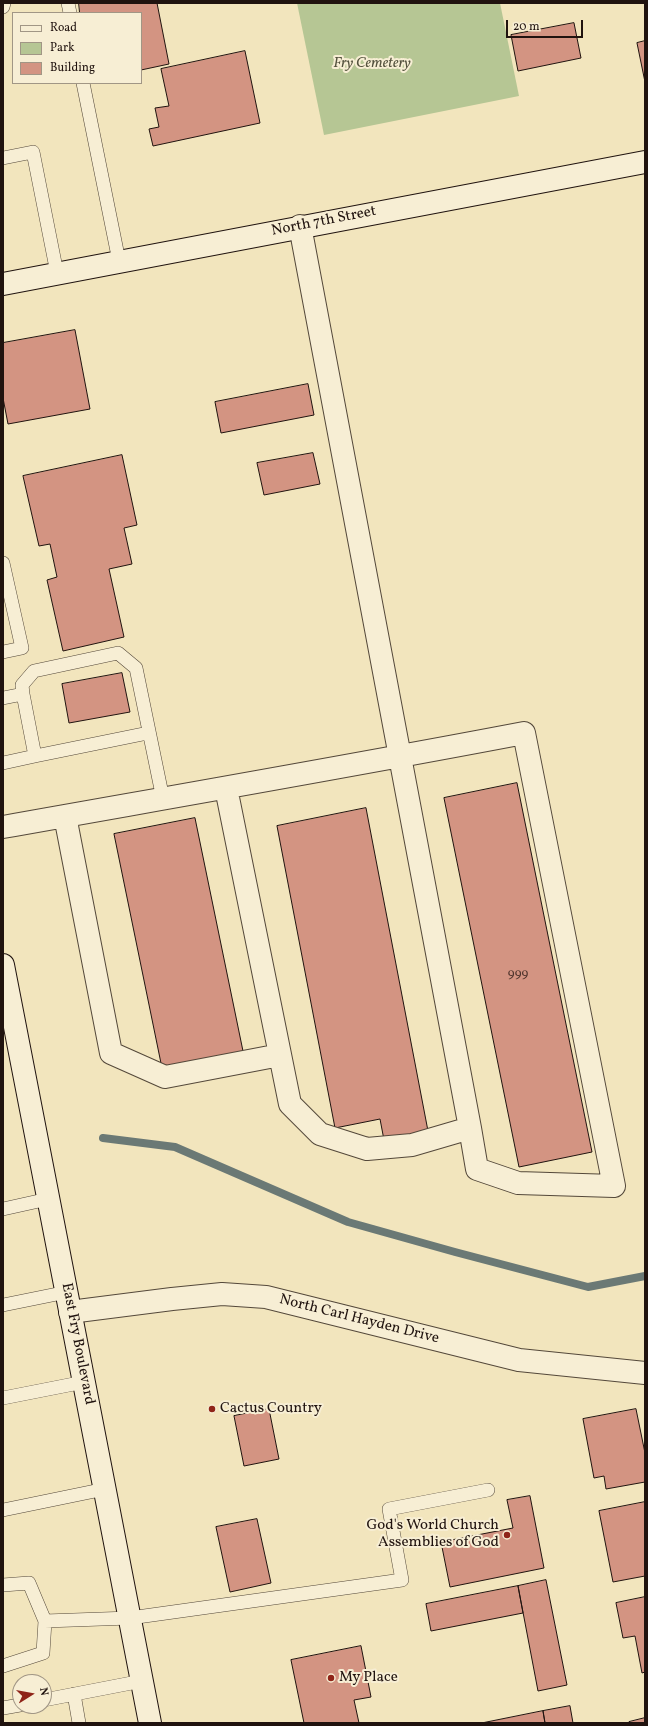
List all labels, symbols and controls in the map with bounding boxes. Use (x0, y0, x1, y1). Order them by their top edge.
legend (12, 12, 142, 84)
scale bar (508, 12, 585, 38)
text: 20 m (513, 19, 540, 35)
text: Road (50, 20, 77, 36)
text: Park (50, 40, 75, 56)
park label: Fry Cemetery (333, 55, 411, 73)
text: Building (50, 60, 95, 76)
street label: North 7th Street (270, 203, 378, 241)
house number: 999 (508, 967, 528, 983)
street label: East Fry Boulevard (56, 1281, 98, 1407)
street label: North Carl Hayden Drive (277, 1291, 441, 1349)
place label: Cactus Country (220, 1400, 322, 1418)
marker: Cactus Country (207, 1404, 217, 1414)
place label: God's World Church Assemblies of God (366, 1517, 499, 1552)
marker: God's World Church Assemblies of God (502, 1530, 512, 1540)
place label: My Place (339, 1669, 398, 1687)
marker: My Place (326, 1673, 336, 1683)
north arrow (12, 1674, 52, 1714)
text: N (35, 1686, 51, 1697)

